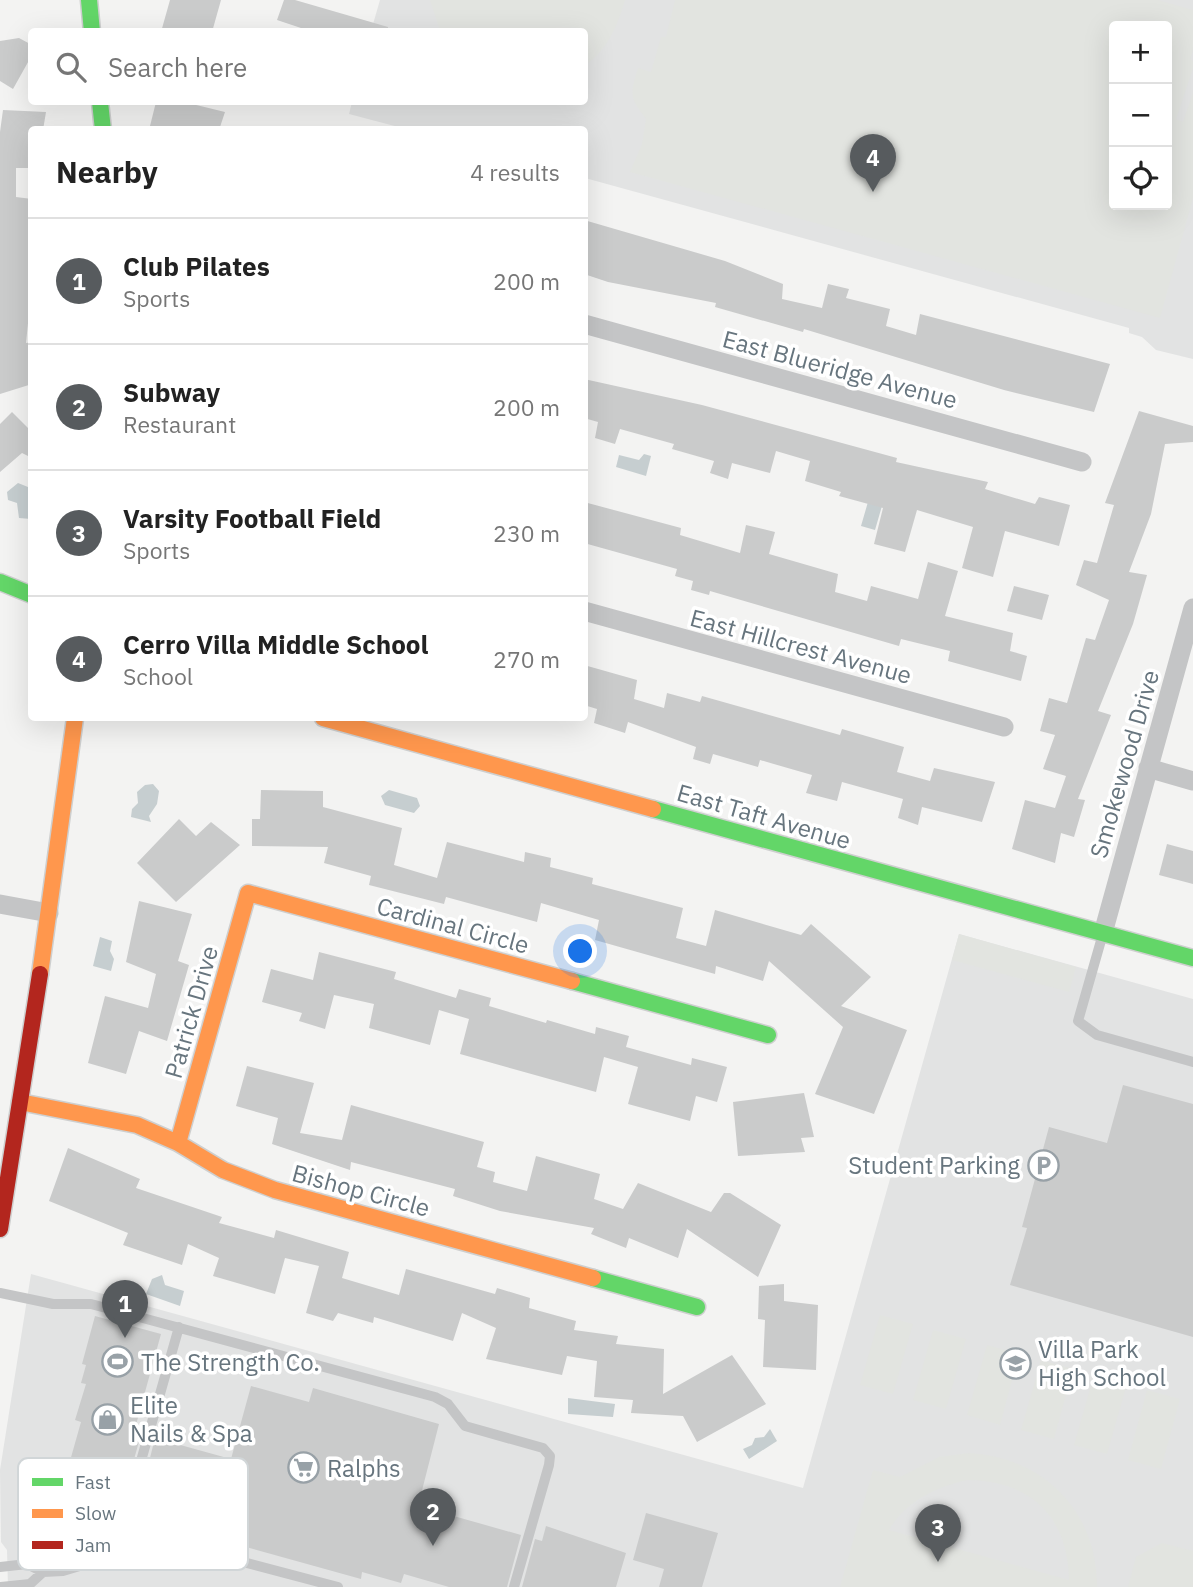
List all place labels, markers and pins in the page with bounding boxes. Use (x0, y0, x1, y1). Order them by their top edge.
pin: 4 (850, 134, 896, 192)
parking icon: Student Parking (1026, 1148, 1060, 1182)
place label: Student Parking (848, 1149, 1020, 1181)
pin: 1 (102, 1280, 148, 1338)
place label: Villa Park High School (1038, 1333, 1166, 1393)
sports icon: The Strength Co. (101, 1345, 135, 1379)
place label: The Strength Co. (141, 1346, 320, 1378)
school or university icon: Villa Park High School (998, 1346, 1032, 1380)
place label: Elite Nails & Spa (130, 1389, 253, 1449)
shop icon: Elite Nails & Spa (90, 1402, 124, 1436)
supermarket icon: Ralphs (287, 1451, 321, 1485)
place label: Ralphs (327, 1452, 401, 1484)
pin: 2 (410, 1488, 456, 1546)
pin: 3 (915, 1504, 961, 1562)

